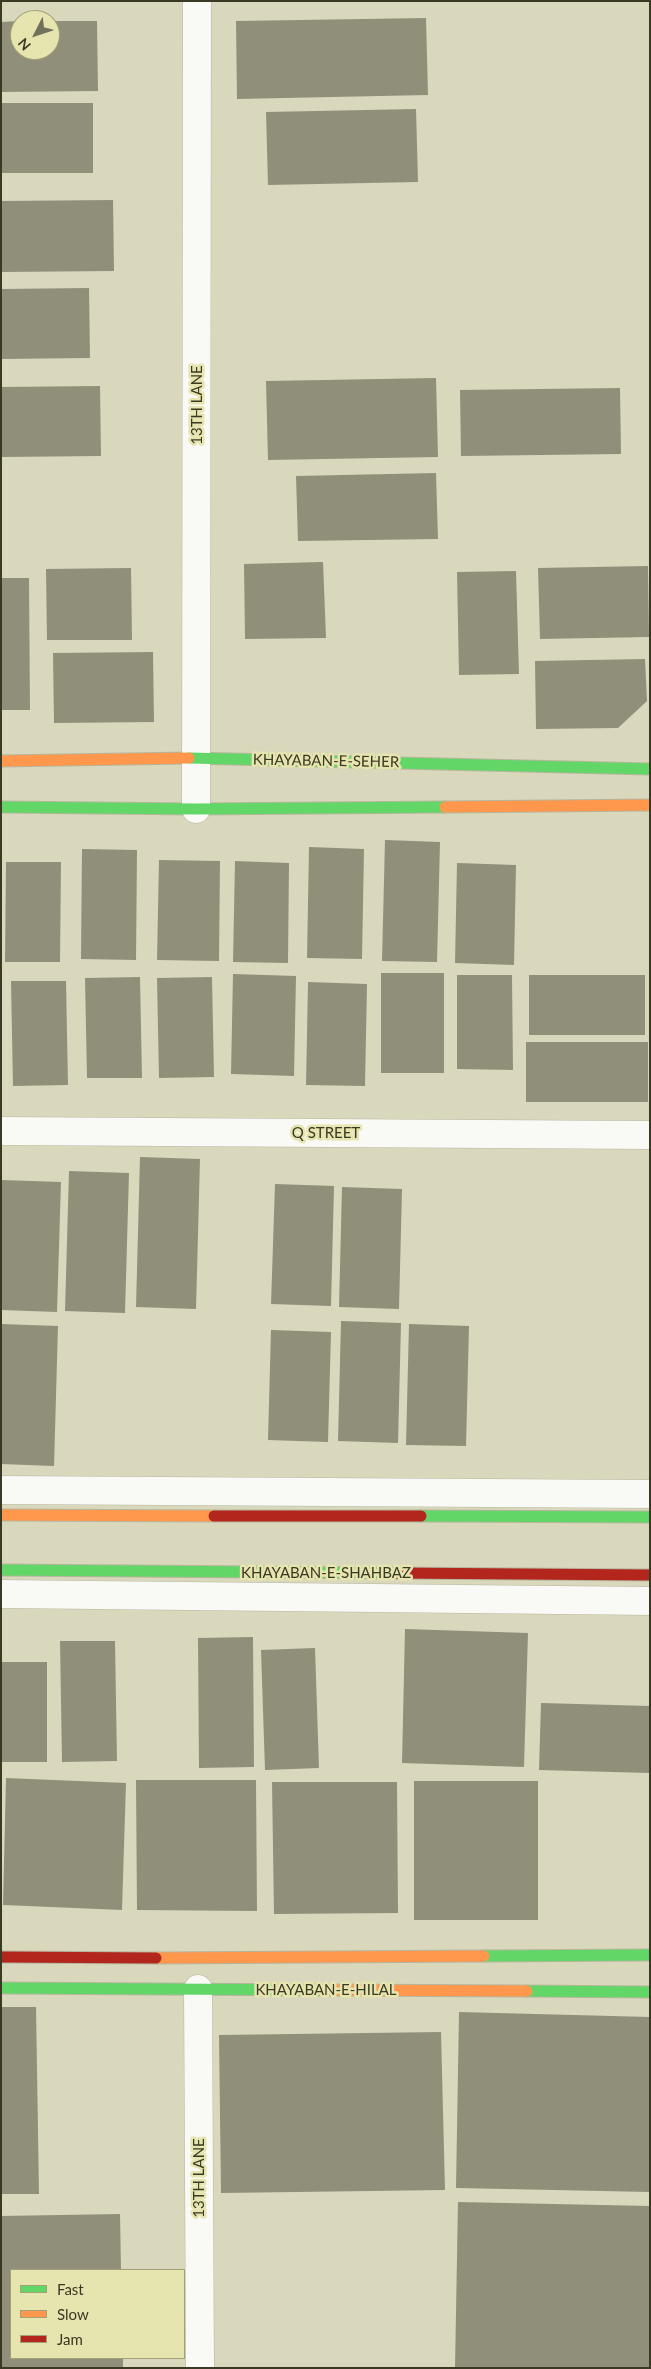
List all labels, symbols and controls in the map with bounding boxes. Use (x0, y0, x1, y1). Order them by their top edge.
north arrow (10, 10, 60, 60)
text: N (14, 35, 34, 54)
street label: 13TH LANE (188, 365, 206, 445)
street label: KHAYABAN-E-SEHER (253, 751, 399, 771)
street label: Q STREET (292, 1124, 360, 1142)
street label: KHAYABAN-E-SHAHBAZ (241, 1564, 411, 1582)
street label: KHAYABAN-E-HILAL (255, 1981, 397, 1999)
street label: 13TH LANE (190, 2138, 208, 2218)
legend (10, 2269, 185, 2359)
text: Fast (57, 2280, 84, 2298)
text: Slow (57, 2305, 89, 2323)
text: Jam (57, 2330, 83, 2348)

